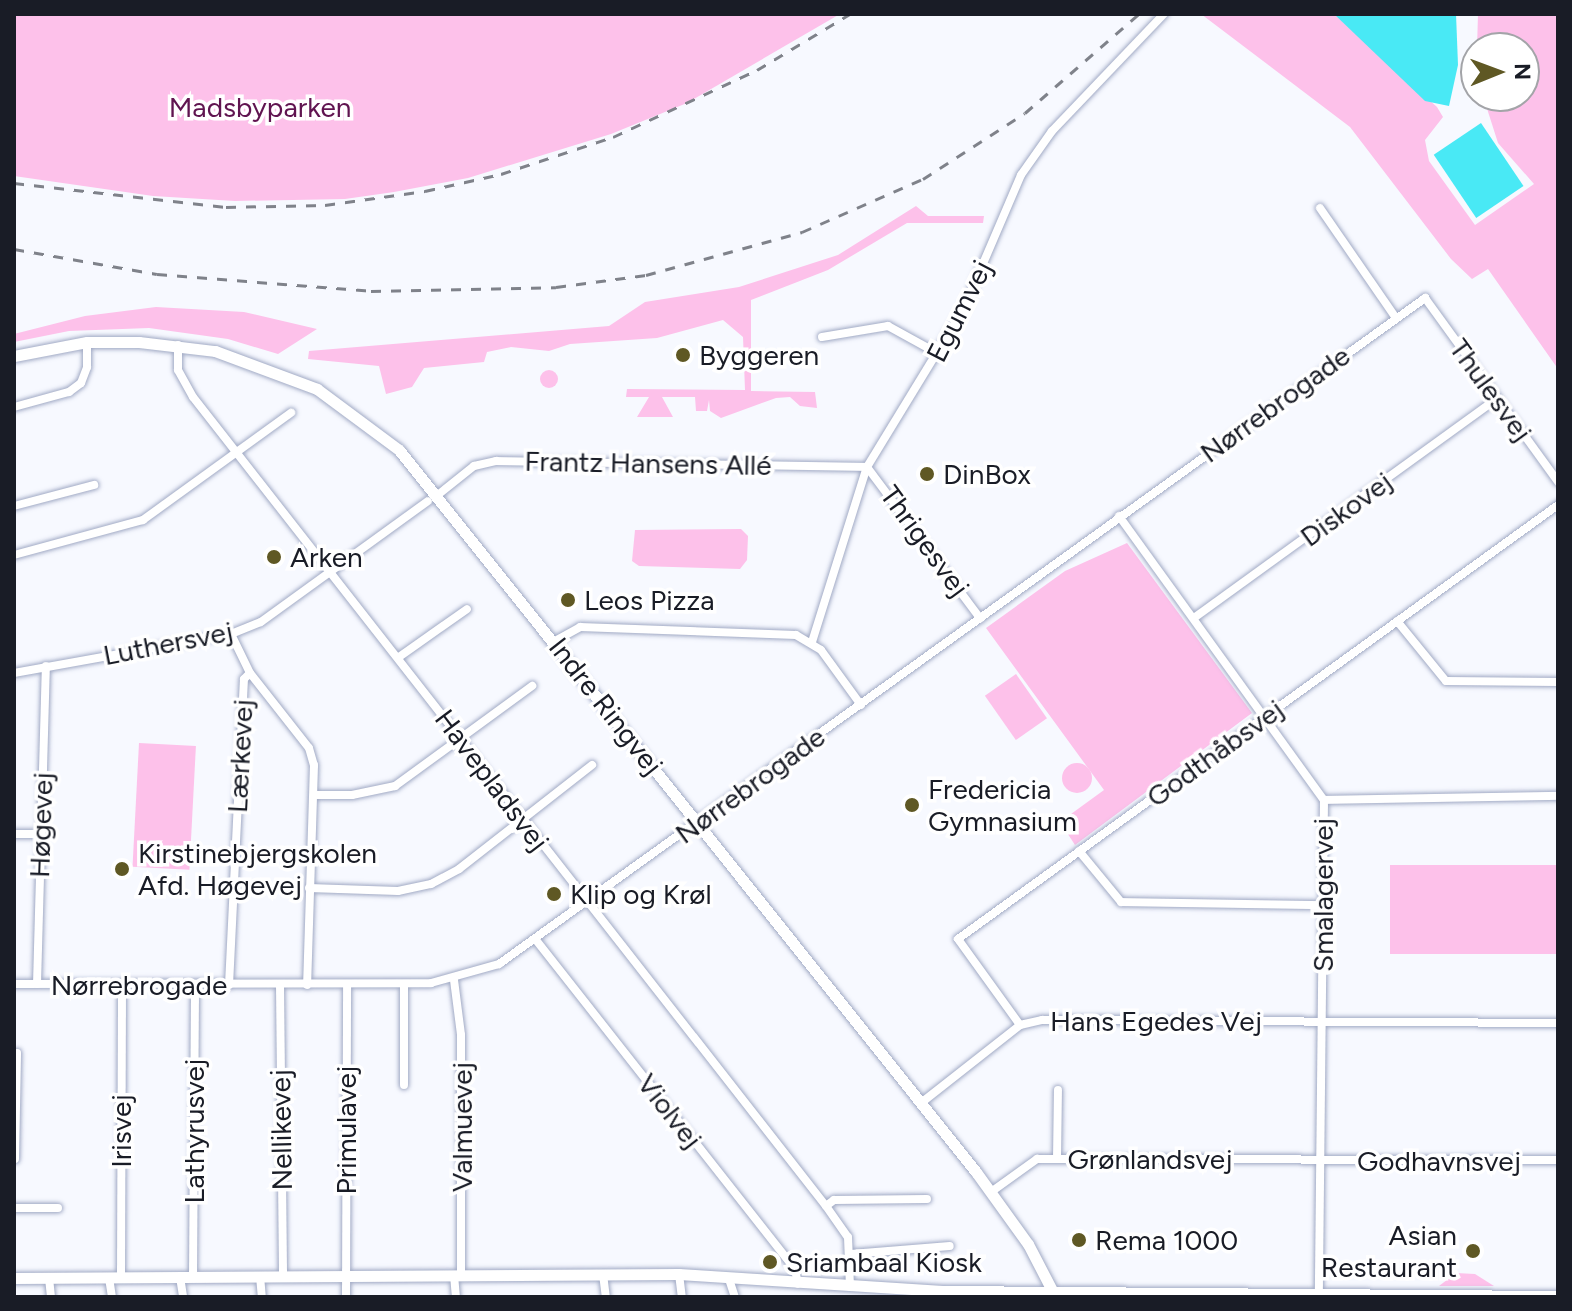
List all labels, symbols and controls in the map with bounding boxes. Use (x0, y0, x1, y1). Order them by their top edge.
north arrow (1460, 32, 1540, 112)
text: N (1509, 63, 1536, 80)
park label: Madsbyparken (169, 90, 351, 124)
street label: Egumvej (919, 255, 999, 367)
street label: Thulesvej (1443, 332, 1539, 448)
place label: Byggeren (699, 338, 819, 372)
street label: Nørrebrogade (1194, 339, 1356, 469)
marker: Byggeren (674, 346, 692, 364)
street label: Frantz Hansens Allé (524, 444, 772, 482)
place label: DinBox (943, 457, 1031, 491)
marker: DinBox (918, 465, 936, 483)
street label: Diskovej (1294, 465, 1398, 553)
street label: Thrigesvej (874, 479, 976, 603)
place label: Arken (290, 540, 363, 574)
marker: Arken (265, 548, 283, 566)
place label: Leos Pizza (584, 583, 715, 617)
marker: Leos Pizza (559, 591, 577, 609)
street label: Luthersvej (100, 614, 236, 672)
street label: Indre Ringvej (542, 631, 670, 781)
street label: Godthåbsvej (1140, 692, 1290, 814)
street label: Lærkevej (220, 698, 260, 814)
street label: Havepladsvej (428, 703, 556, 857)
street label: Nørrebrogade (669, 720, 831, 850)
street label: Høgevej (22, 772, 60, 878)
place label: Fredericia Gymnasium (928, 772, 1077, 838)
marker: Fredericia Gymnasium (903, 796, 921, 814)
street label: Smalagervej (1306, 818, 1340, 972)
place label: Kirstinebjergskolen Afd. Høgevej (138, 836, 377, 902)
marker: Kirstinebjergskolen Afd. Høgevej (113, 860, 131, 878)
place label: Klip og Krøl (570, 877, 712, 911)
marker: Klip og Krøl (545, 885, 563, 903)
street label: Nørrebrogade (51, 968, 227, 1002)
street label: Hans Egedes Vej (1050, 1004, 1262, 1038)
street label: Lathyrusvej (177, 1059, 211, 1203)
street label: Valmuevej (445, 1062, 479, 1192)
street label: Primulavej (329, 1066, 363, 1194)
street label: Violvej (630, 1067, 710, 1155)
street label: Nellikevej (263, 1069, 299, 1191)
street label: Irisvej (104, 1094, 138, 1168)
street label: Grønlandsvej (1067, 1142, 1233, 1176)
street label: Godhavnsvej (1357, 1144, 1521, 1178)
place label: Asian Restaurant (1321, 1218, 1457, 1284)
place label: Rema 1000 (1095, 1223, 1238, 1257)
marker: Rema 1000 (1070, 1231, 1088, 1249)
marker: Asian Restaurant (1464, 1242, 1482, 1260)
place label: Sriambaal Kiosk (786, 1245, 982, 1279)
marker: Sriambaal Kiosk (761, 1253, 779, 1271)

